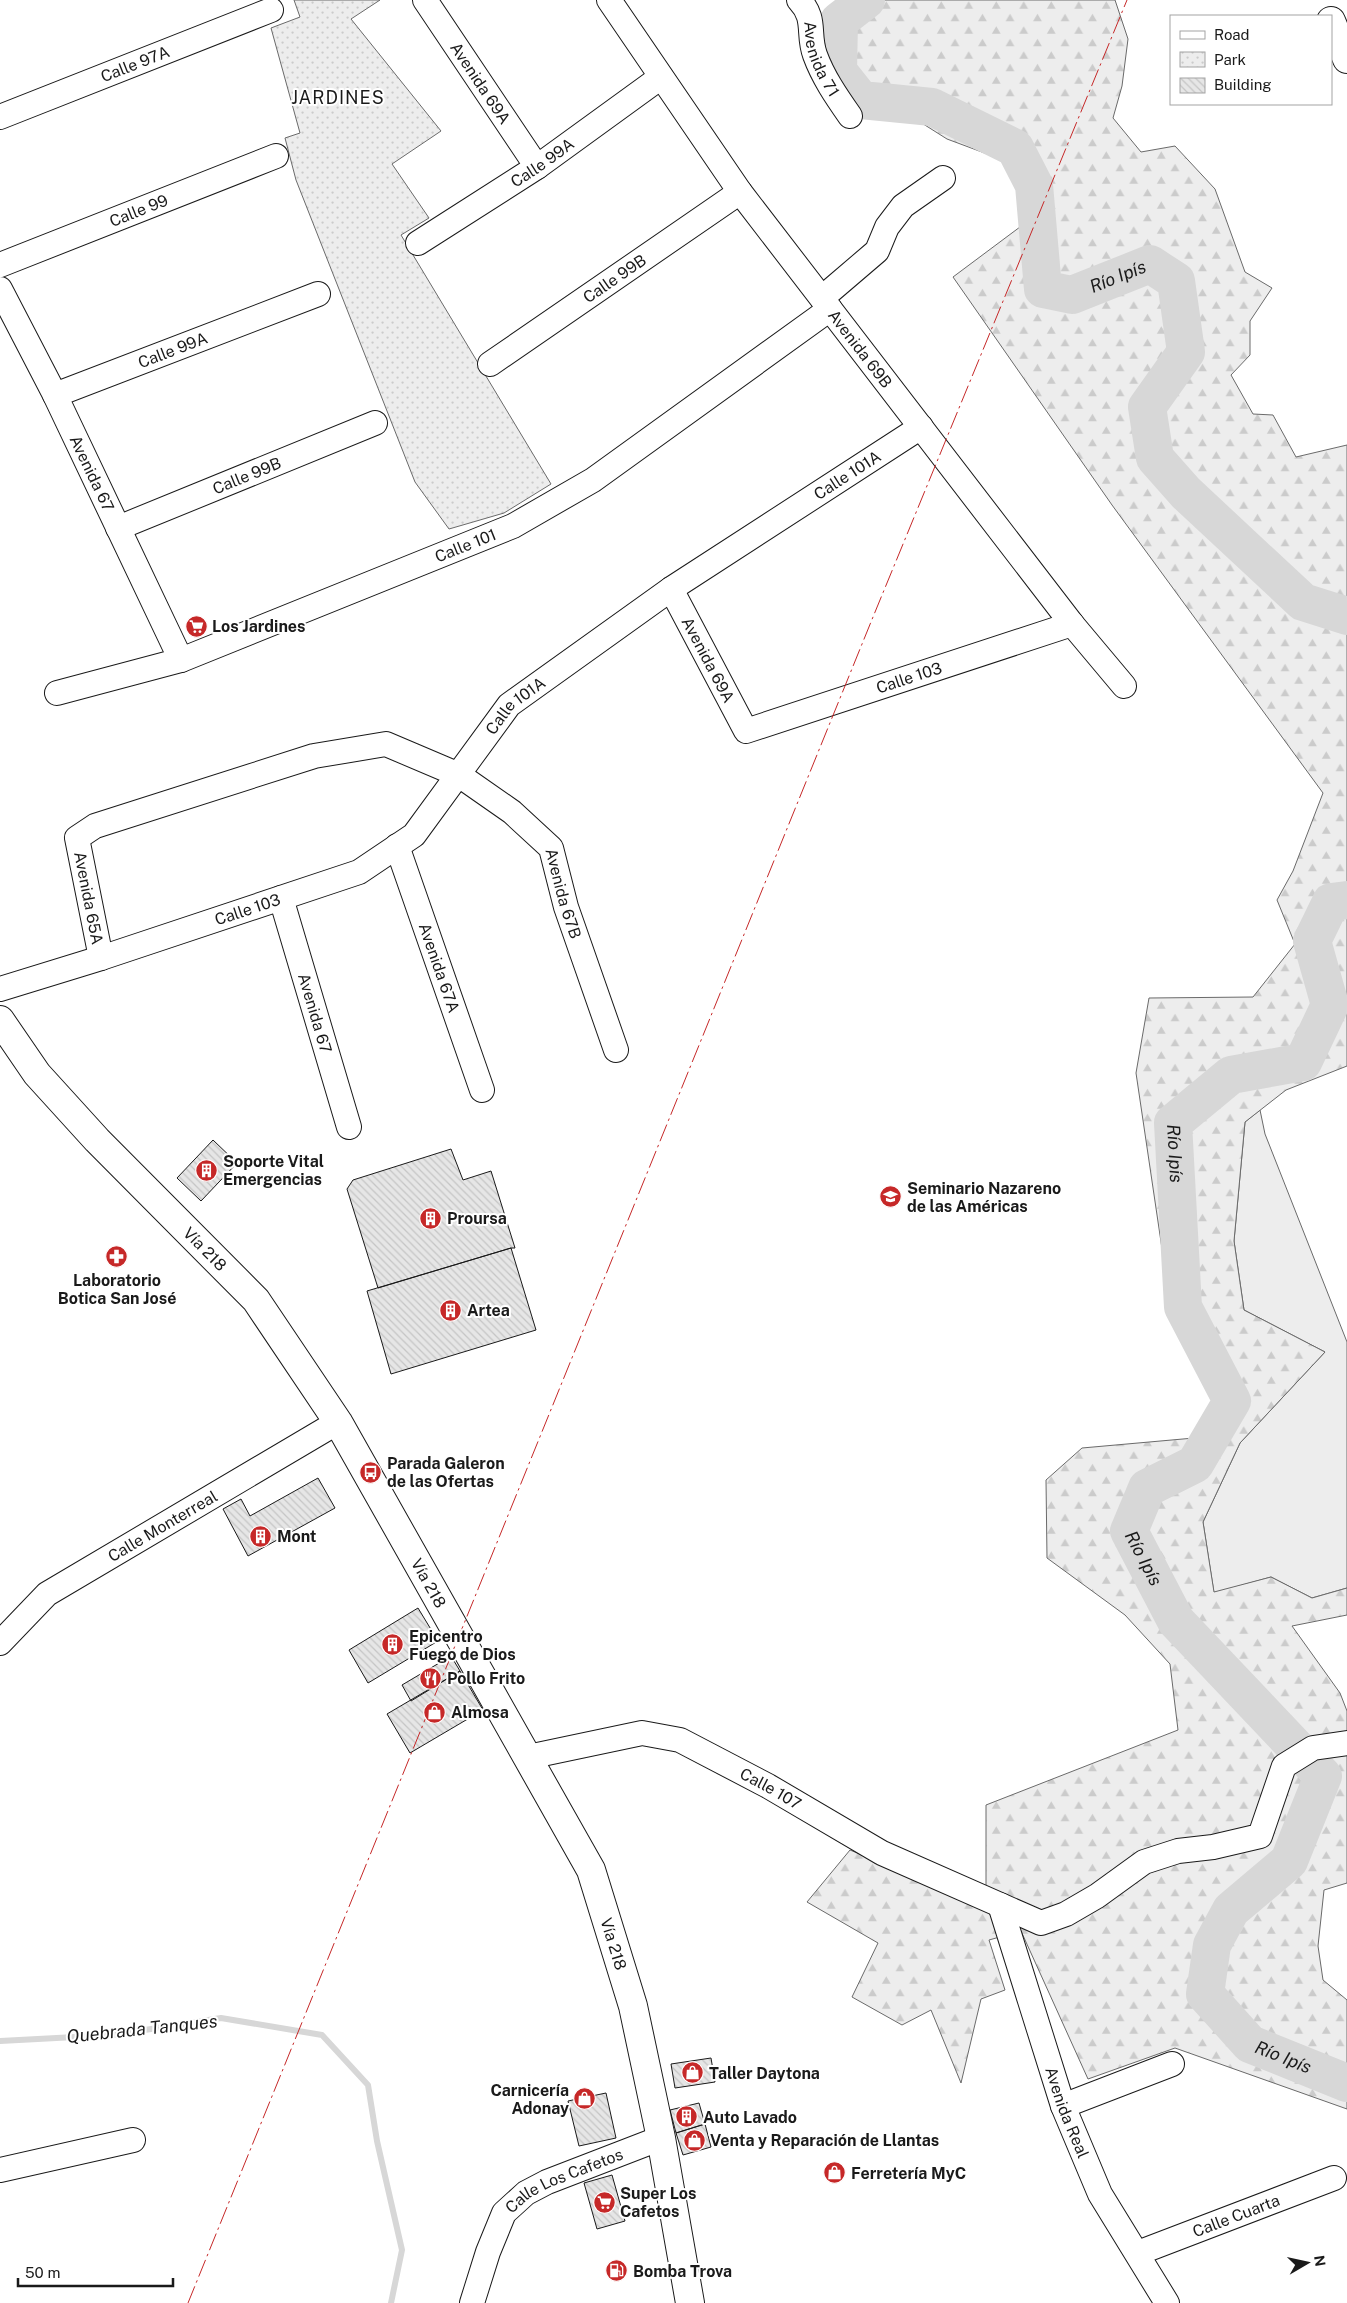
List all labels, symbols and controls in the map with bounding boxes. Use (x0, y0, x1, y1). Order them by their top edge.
legend (1170, 15, 1332, 105)
street label: Avenida 71 (800, 20, 843, 100)
text: Road (1214, 26, 1250, 43)
street label: Avenida 69A (446, 39, 514, 128)
street label: Calle 97A (98, 42, 172, 86)
text: Park (1214, 51, 1246, 68)
text: Building (1214, 76, 1272, 93)
district label: JARDINES (291, 87, 385, 108)
street label: Calle 99A (507, 134, 578, 191)
street label: Calle 99 (107, 191, 171, 231)
street label: Calle 99B (580, 251, 650, 307)
water label: Río Ipís (1086, 256, 1149, 297)
street label: Avenida 69B (824, 306, 896, 392)
street label: Calle 99A (135, 328, 210, 372)
street label: Avenida 67 (66, 432, 118, 515)
street label: Calle 101A (810, 447, 884, 504)
street label: Calle 99B (210, 453, 284, 498)
street label: Calle 101 (432, 525, 499, 567)
supermarket icon: Los Jardines (184, 614, 208, 638)
street label: Avenida 69A (678, 614, 738, 706)
place label: Los Jardines (212, 617, 306, 636)
street label: Calle 103 (874, 658, 944, 698)
street label: Calle 101A (482, 673, 549, 738)
street label: Avenida 67B (541, 846, 585, 941)
street label: Avenida 65A (70, 850, 107, 946)
street label: Calle 103 (212, 890, 283, 929)
street label: Avenida 67A (415, 921, 463, 1015)
street label: Avenida 67 (294, 971, 335, 1055)
water label: Río Ipís (1163, 1123, 1187, 1184)
place label: Soporte Vital Emergencias (223, 1152, 324, 1189)
building icon: Soporte Vital Emergencias (195, 1158, 219, 1182)
place label: Seminario Nazareno de las Américas (907, 1179, 1061, 1216)
school or university icon: Seminario Nazareno de las Américas (879, 1185, 903, 1209)
building icon: Proursa (419, 1206, 443, 1230)
place label: Proursa (447, 1209, 507, 1228)
street label: Vía 218 (179, 1223, 230, 1275)
pharmacy icon: Laboratorio Botica San José (105, 1244, 129, 1268)
place label: Laboratorio Botica San José (58, 1271, 176, 1308)
building icon: Artea (439, 1298, 463, 1322)
place label: Artea (467, 1301, 510, 1320)
place label: Parada Galeron de las Ofertas (387, 1454, 505, 1491)
bus stop icon: Parada Galeron de las Ofertas (359, 1460, 383, 1484)
street label: Calle Monterreal (105, 1486, 221, 1566)
building icon: Mont (249, 1524, 273, 1548)
place label: Mont (277, 1527, 317, 1546)
water label: Río Ipís (1121, 1527, 1167, 1589)
street label: Vía 218 (407, 1555, 450, 1611)
place label: Epicentro Fuego de Dios (409, 1627, 516, 1664)
building icon: Epicentro Fuego de Dios (381, 1633, 405, 1657)
restaurant icon: Pollo Frito (419, 1666, 443, 1690)
place label: Pollo Frito (447, 1669, 525, 1688)
shop icon: Almosa (423, 1700, 447, 1724)
place label: Almosa (451, 1703, 509, 1722)
street label: Calle 107 (737, 1764, 805, 1813)
street label: Vía 218 (596, 1916, 630, 1972)
water label: Quebrada Tanques (66, 2010, 219, 2047)
water label: Río Ipís (1252, 2036, 1315, 2078)
shop icon: Taller Daytona (681, 2061, 705, 2085)
place label: Taller Daytona (709, 2064, 820, 2083)
street label: Avenida Real (1041, 2064, 1093, 2161)
place label: Carnicería Adonay (490, 2081, 569, 2118)
shop icon: Carnicería Adonay (573, 2087, 597, 2111)
building icon: Auto Lavado (675, 2105, 699, 2129)
place label: Auto Lavado (703, 2108, 797, 2127)
shop icon: Venta y Reparación de Llantas (682, 2128, 706, 2152)
place label: Venta y Reparación de Llantas (710, 2131, 939, 2150)
street label: Calle Los Cafetos (502, 2145, 626, 2217)
shop icon: Ferretería MyC (823, 2161, 847, 2185)
place label: Ferretería MyC (851, 2164, 966, 2183)
place label: Super Los Cafetos (620, 2184, 696, 2221)
supermarket icon: Super Los Cafetos (592, 2190, 616, 2214)
street label: Calle Cuarta (1190, 2191, 1283, 2241)
north arrow (1282, 2238, 1332, 2288)
text: N (1311, 2254, 1329, 2268)
scale bar (18, 2256, 172, 2288)
fuel station icon: Bomba Trova (605, 2259, 629, 2283)
place label: Bomba Trova (633, 2262, 732, 2281)
text: 50 m (25, 2264, 60, 2281)

